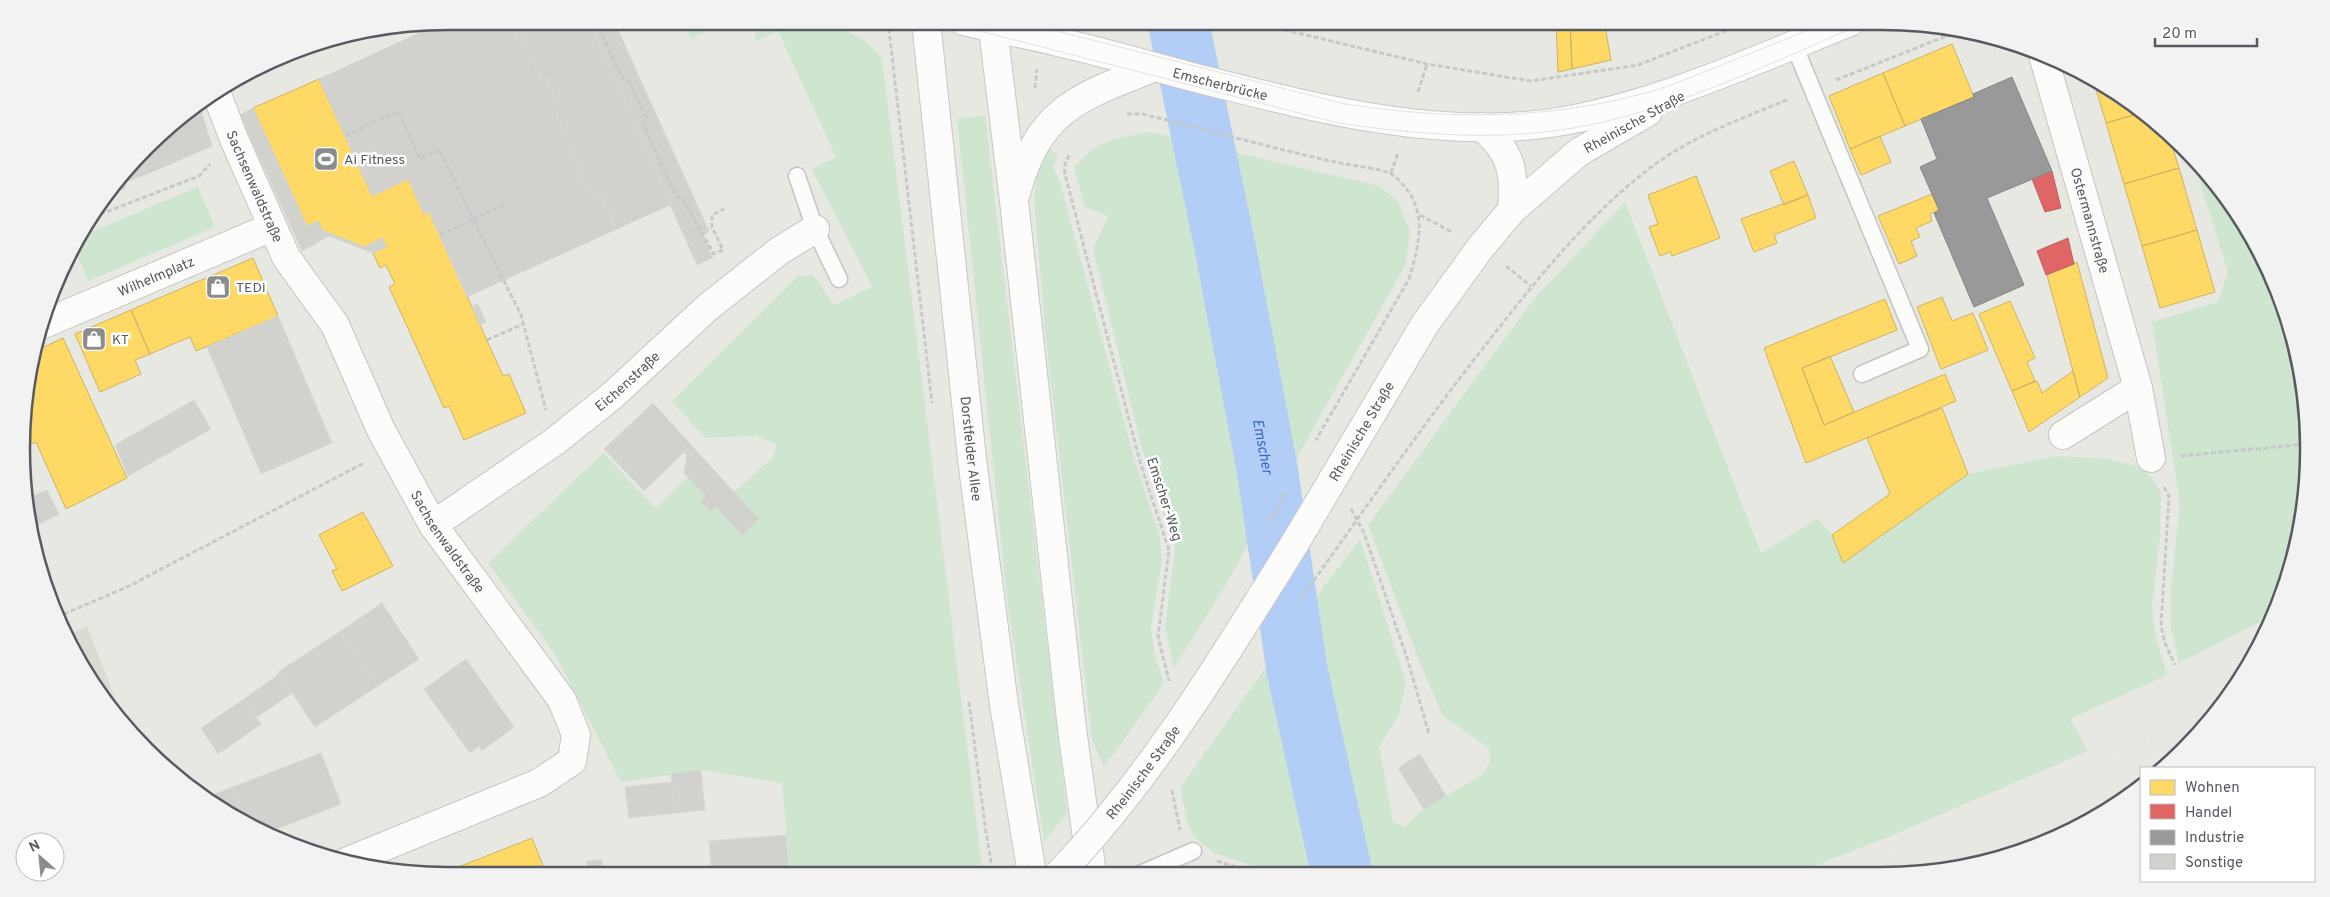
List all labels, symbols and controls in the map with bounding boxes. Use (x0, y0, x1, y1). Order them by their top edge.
scale bar (2155, 15, 2258, 47)
text: 20 m (2162, 25, 2197, 44)
street label: Emscherbrücke (1170, 65, 1269, 106)
street label: Rheinische Straße (1581, 88, 1688, 158)
street label: Sachsenwaldstraße (222, 128, 286, 245)
sports icon: Ai Fitness (313, 146, 339, 172)
place label: Ai Fitness (344, 152, 405, 169)
street label: Ostermannstraße (2066, 166, 2112, 276)
street label: Wilhelmplatz (116, 254, 197, 301)
shop icon: TEDi (205, 274, 231, 300)
place label: TEDi (236, 280, 266, 297)
shop icon: KT (81, 326, 107, 352)
place label: KT (112, 332, 129, 349)
street label: Eichenstraße (592, 349, 664, 416)
street label: Rheinische Straße (1326, 379, 1399, 485)
street label: Dorstfelder Allee (955, 395, 984, 502)
water label: Emscher (1247, 417, 1276, 477)
street label: Emscher-Weg (1142, 455, 1185, 543)
street label: Sachsenwaldstraße (406, 488, 487, 597)
street label: Rheinische Straße (1103, 723, 1185, 824)
legend (2140, 767, 2315, 882)
text: Wohnen (2185, 779, 2240, 798)
text: Handel (2185, 804, 2232, 823)
text: Industrie (2185, 829, 2244, 848)
north arrow (15, 832, 65, 882)
text: N (26, 837, 43, 857)
text: Sonstige (2185, 854, 2243, 873)

